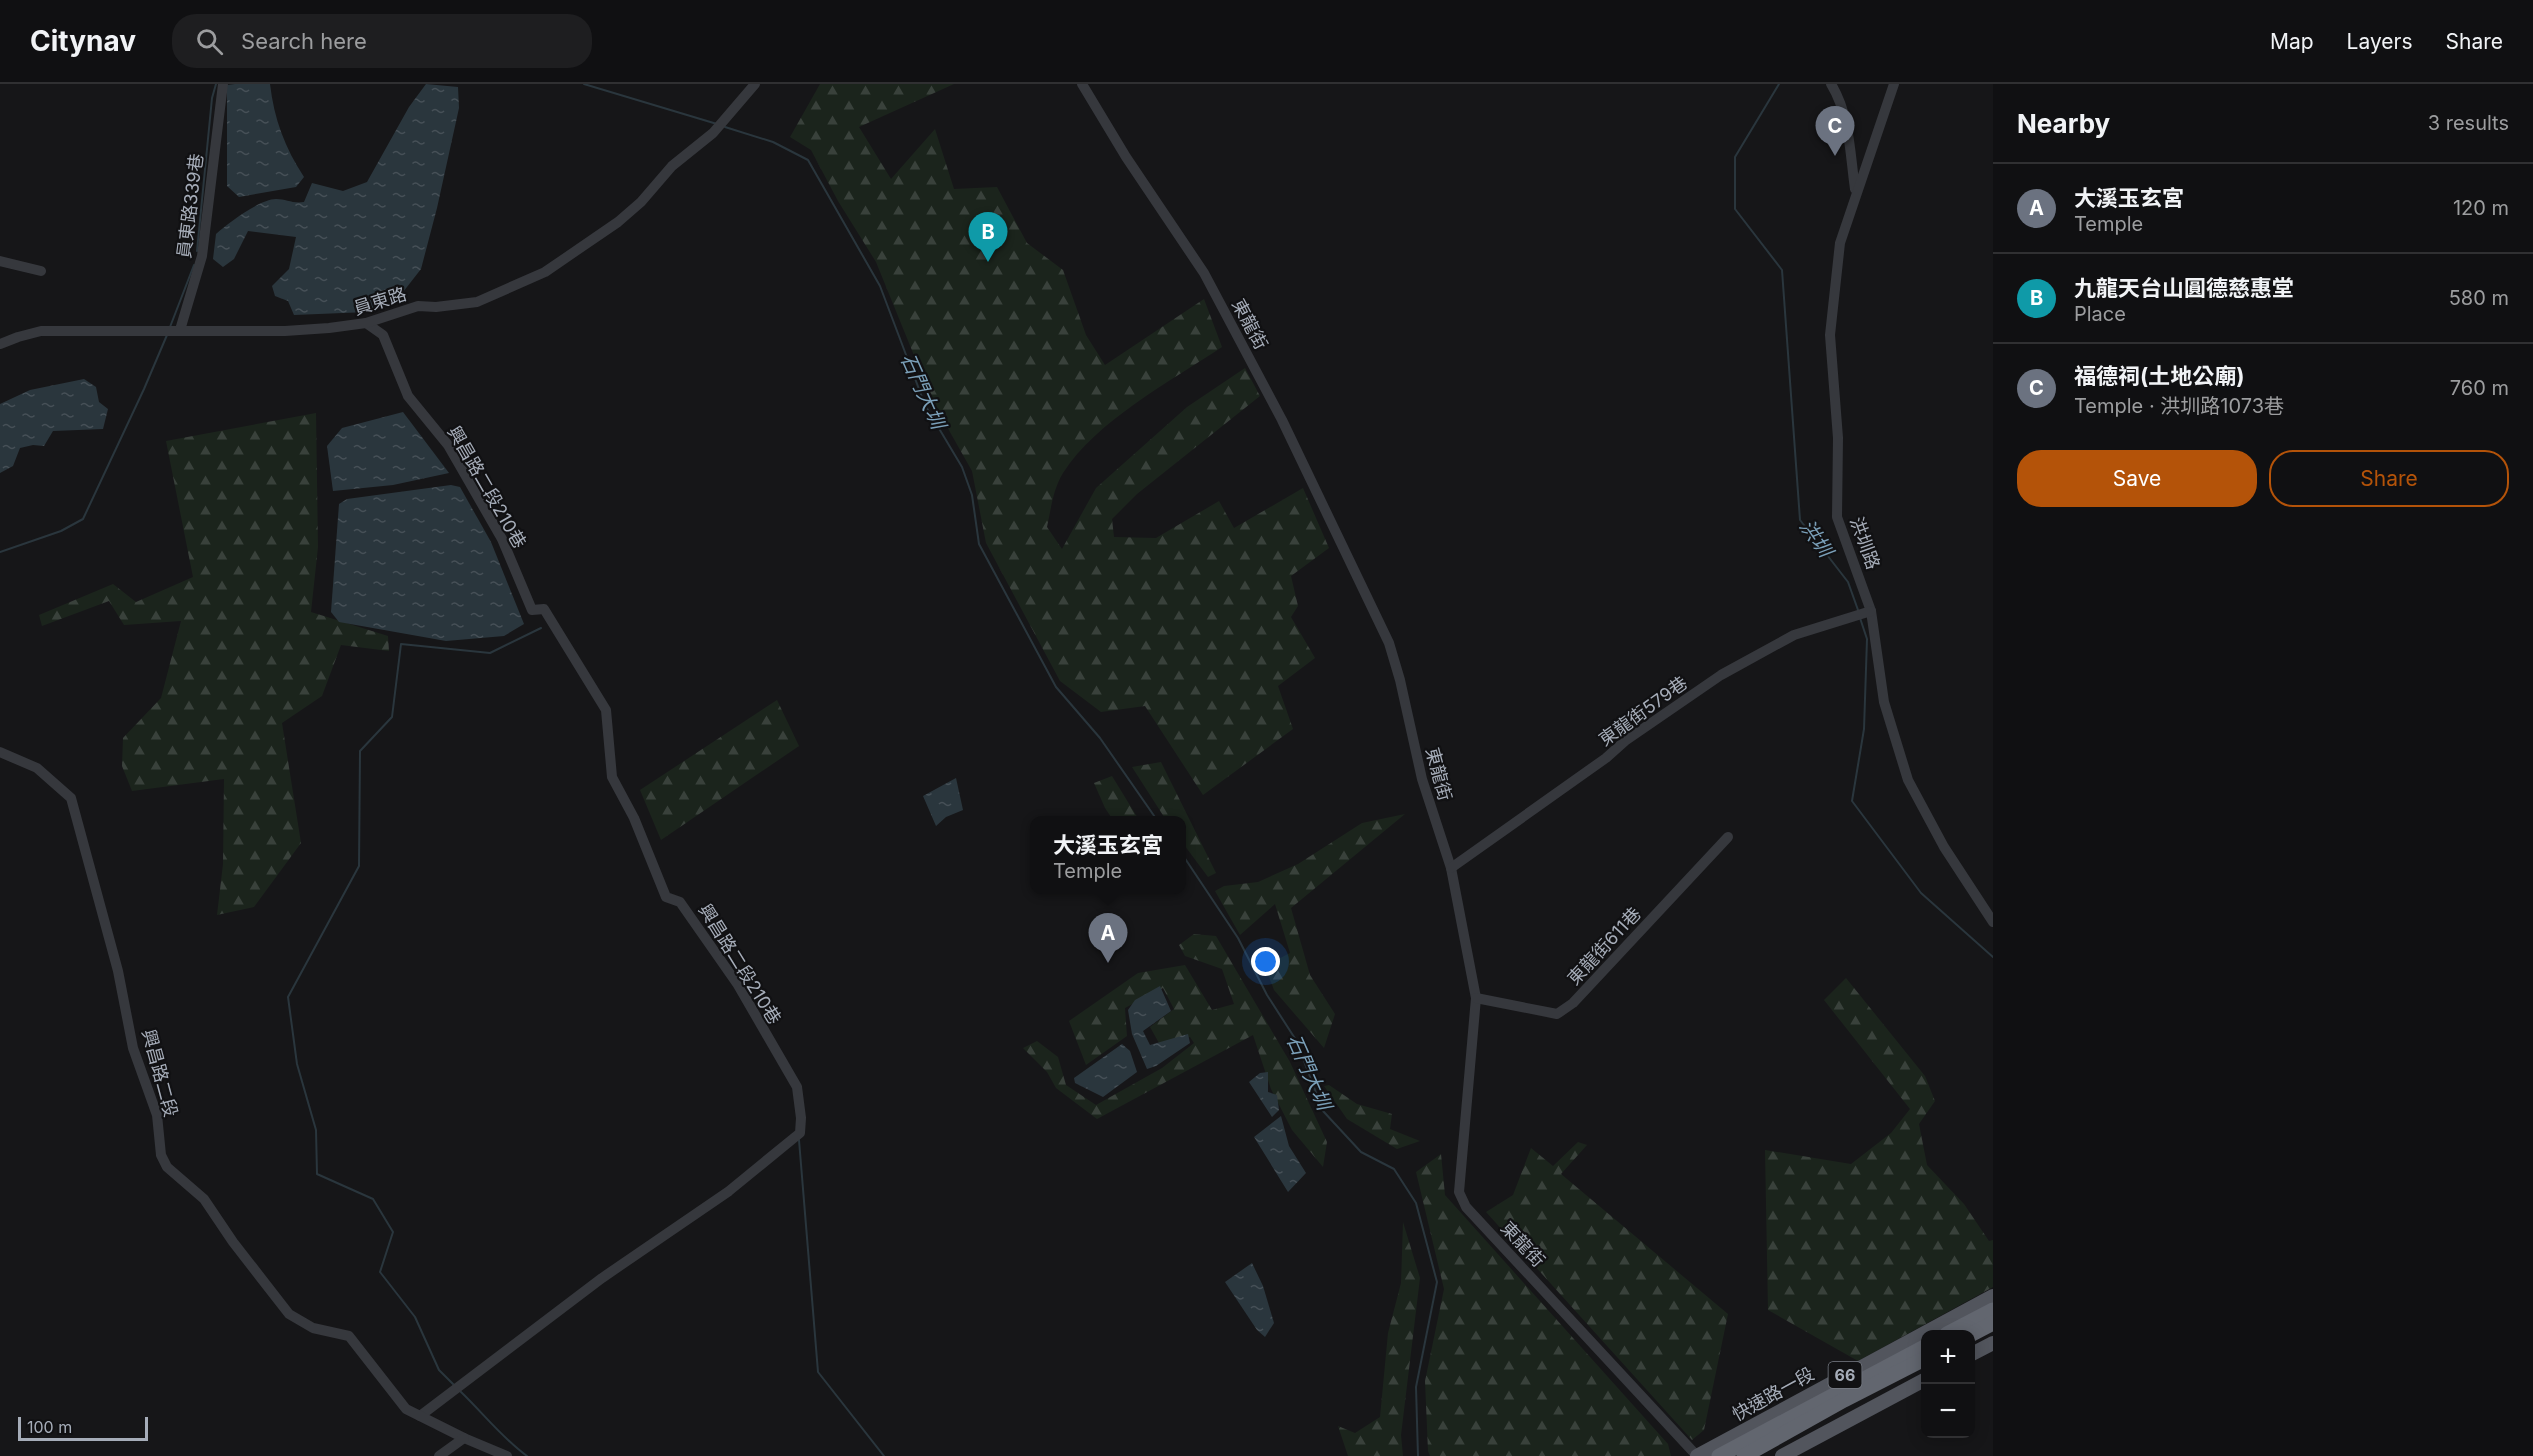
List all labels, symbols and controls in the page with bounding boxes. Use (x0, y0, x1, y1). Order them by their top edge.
search box (172, 14, 592, 68)
text: Citynav (30, 24, 136, 58)
icon: search (193, 25, 226, 58)
text: Search here (241, 28, 367, 54)
text: Map (2270, 29, 2314, 54)
text: Layers (2347, 29, 2413, 54)
text: Share (2446, 29, 2503, 54)
pin: C (1816, 106, 1854, 156)
text: Nearby (2017, 108, 2110, 139)
text: 3 results (2428, 111, 2509, 135)
street label: 員東路339巷 (173, 152, 207, 260)
text: 大溪玉玄宮 (2074, 185, 2184, 211)
text: A (2029, 196, 2044, 220)
text: 120 m (2453, 196, 2509, 220)
pin: B (968, 212, 1008, 262)
text: Temple (2074, 212, 2143, 236)
text: 九龍天台山圓德慈惠堂 (2074, 275, 2294, 301)
street label: 員東路 (351, 283, 409, 319)
text: B (2030, 286, 2043, 310)
text: 580 m (2449, 286, 2509, 310)
street label: 東龍街 (1228, 295, 1272, 353)
text: Place (2074, 302, 2126, 326)
water label: 石門大圳 (896, 350, 951, 435)
text: 福德祠(土地公廟) (2074, 363, 2245, 389)
text: C (2029, 376, 2044, 400)
text: 760 m (2450, 376, 2509, 400)
text: Temple · 洪圳路1073巷 (2074, 394, 2284, 418)
street label: 興昌路二段210巷 (443, 422, 531, 552)
button: Save (2017, 450, 2257, 507)
button: Share (2269, 450, 2509, 507)
street label: 洪圳路 (1846, 514, 1884, 572)
water label: 洪圳 (1795, 515, 1839, 564)
street label: 東龍街579巷 (1595, 672, 1691, 750)
street label: 東龍街 (1422, 745, 1456, 803)
popup (1030, 816, 1186, 894)
text: 大溪玉玄宮 (1053, 832, 1163, 858)
text: Temple (1053, 859, 1122, 883)
street label: 興昌路二段210巷 (695, 900, 785, 1028)
street label: 東龍街611巷 (1563, 903, 1645, 989)
pin: A (1088, 914, 1128, 963)
your location (1251, 947, 1280, 976)
street label: 興昌路二段 (138, 1027, 182, 1119)
water label: 石門大圳 (1282, 1031, 1337, 1116)
street label: 東龍街 (1497, 1217, 1549, 1271)
map controls (1921, 1330, 1975, 1438)
button: + (1921, 1330, 1975, 1384)
road number: 66 (1828, 1362, 1862, 1388)
street label: 快速路一段 (1729, 1363, 1817, 1425)
button: − (1921, 1384, 1975, 1438)
scale bar (18, 1414, 148, 1442)
text: 100 m (27, 1417, 72, 1437)

